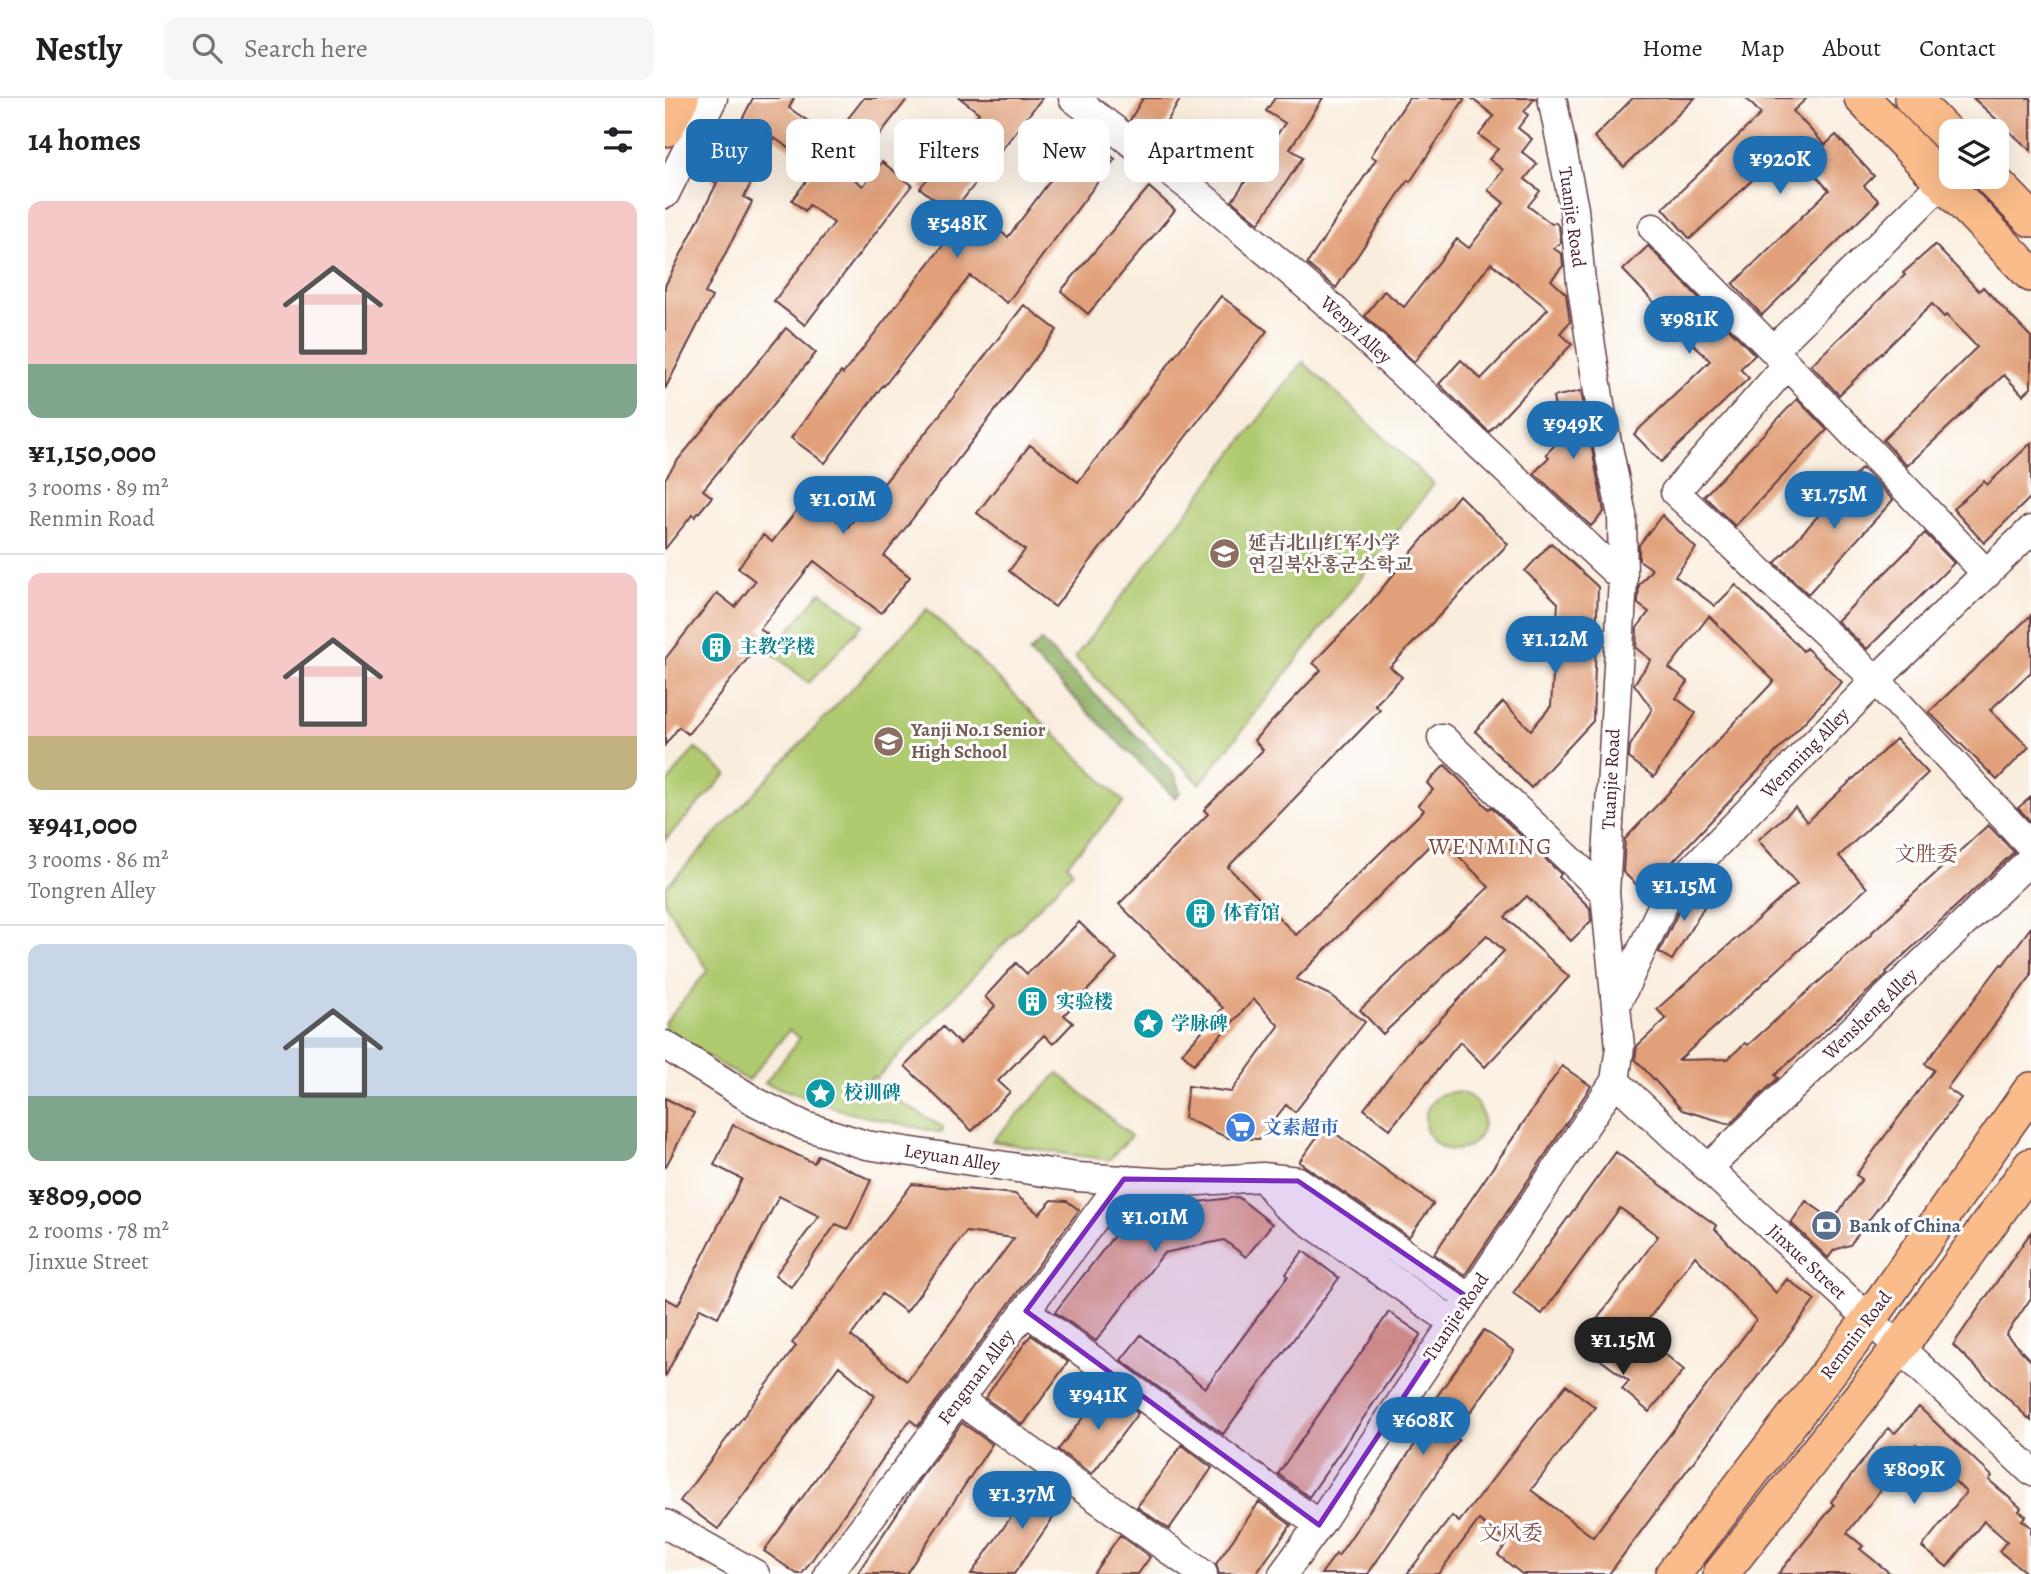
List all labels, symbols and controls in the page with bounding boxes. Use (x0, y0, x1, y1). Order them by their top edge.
search box (164, 17, 654, 80)
text: Nestly (35, 26, 122, 71)
icon: search (188, 29, 226, 67)
text: Search here (244, 31, 368, 66)
text: Home (1642, 32, 1703, 64)
text: Map (1741, 32, 1785, 64)
text: About (1823, 32, 1881, 64)
text: Contact (1919, 32, 1996, 64)
chip: Buy (686, 119, 772, 182)
chip: Rent (786, 119, 880, 182)
chip: Filters (894, 119, 1004, 182)
chip: New (1018, 119, 1110, 182)
chip: Apartment (1124, 119, 1279, 182)
map controls (1939, 119, 2009, 189)
button: layers (1939, 119, 2009, 189)
text: 14 homes (28, 120, 141, 160)
icon: filters (599, 121, 637, 159)
pin: ¥920K (1731, 136, 1829, 196)
text: ¥920K (1749, 143, 1811, 174)
street label: Tuanjie Road (1552, 165, 1592, 270)
pin: ¥548K (908, 200, 1006, 260)
text: ¥548K (927, 207, 987, 238)
icon: home (270, 247, 396, 373)
street label: Wenyi Alley (1314, 289, 1398, 370)
pin: ¥981K (1640, 296, 1738, 356)
text: ¥981K (1660, 303, 1718, 334)
pin: ¥949K (1524, 402, 1622, 461)
text: ¥949K (1543, 408, 1603, 439)
text: ¥1,150,000 (28, 432, 156, 472)
text: 3 rooms · 89 m² (28, 472, 169, 503)
pin: ¥1.75M (1777, 472, 1891, 531)
pin: ¥1.01M (786, 476, 900, 536)
text: ¥1.75M (1801, 478, 1867, 509)
text: ¥1.01M (810, 483, 876, 514)
text: Renmin Road (28, 503, 155, 534)
place label: 延吉北山红军小学 연길북산홍군소학교 (1248, 530, 1413, 578)
school or university icon: 延吉北山红军小学 연길북산홍군소학교 (1208, 537, 1242, 571)
pin: ¥1.12M (1498, 616, 1612, 676)
icon: home (270, 619, 396, 745)
text: ¥1.12M (1522, 623, 1588, 654)
building icon: 主教学楼 (699, 630, 733, 664)
place label: 主教学楼 (739, 634, 815, 660)
street label: Wenming Alley (1754, 701, 1855, 805)
place label: Yanji No.1 Senior High School (910, 717, 1046, 765)
school or university icon: Yanji No.1 Senior High School (871, 724, 905, 758)
street label: Tuanjie Road (1595, 727, 1627, 830)
text: ¥941,000 (28, 804, 137, 844)
district label: WENMING (1427, 831, 1554, 862)
district label: 文胜委 (1895, 840, 1958, 868)
text: 3 rooms · 86 m² (28, 844, 169, 875)
pin: ¥1.15M (1627, 864, 1741, 923)
text: ¥1.15M (1651, 870, 1717, 901)
text: Tongren Alley (28, 875, 156, 906)
building icon: 体育馆 (1183, 896, 1217, 930)
place label: 体育馆 (1223, 900, 1280, 926)
street label: Wensheng Alley (1816, 962, 1923, 1066)
building icon: 实验楼 (1016, 985, 1050, 1019)
place label: 实验楼 (1056, 989, 1113, 1015)
icon: home (270, 990, 396, 1116)
place icon: 学脉碑 (1131, 1007, 1165, 1041)
place label: 学脉碑 (1171, 1011, 1228, 1037)
place icon: 校训碑 (804, 1076, 838, 1110)
place label: 校训碑 (844, 1080, 901, 1106)
supermarket icon: 文素超市 (1223, 1111, 1257, 1145)
place label: 文素超市 (1263, 1115, 1339, 1141)
street label: Leyuan Alley (902, 1138, 1002, 1179)
text: ¥809,000 (28, 1175, 142, 1215)
pin: ¥1.01M (1098, 1194, 1212, 1254)
text: ¥1.01M (1122, 1201, 1188, 1232)
bank icon: Bank of China (1809, 1209, 1843, 1243)
place label: Bank of China (1849, 1213, 1962, 1239)
text: 2 rooms · 78 m² (28, 1215, 169, 1246)
street label: Jinxue Street (1762, 1218, 1852, 1306)
text: Jinxue Street (28, 1246, 149, 1277)
street label: Tuanjie Road (1417, 1267, 1496, 1366)
street label: Renmin Road (1814, 1285, 1898, 1385)
pin: ¥1.15M (1566, 1318, 1680, 1377)
street label: Fengman Alley (932, 1324, 1021, 1430)
text: ¥1.15M (1590, 1324, 1656, 1355)
pin: ¥941K (1049, 1372, 1147, 1432)
text: ¥941K (1069, 1379, 1127, 1410)
pin: ¥608K (1374, 1398, 1472, 1457)
text: ¥608K (1392, 1404, 1454, 1435)
pin: ¥809K (1865, 1446, 1963, 1506)
text: ¥809K (1883, 1453, 1945, 1484)
pin: ¥1.37M (965, 1472, 1079, 1531)
text: ¥1.37M (989, 1478, 1055, 1509)
district label: 文风委 (1480, 1519, 1543, 1547)

